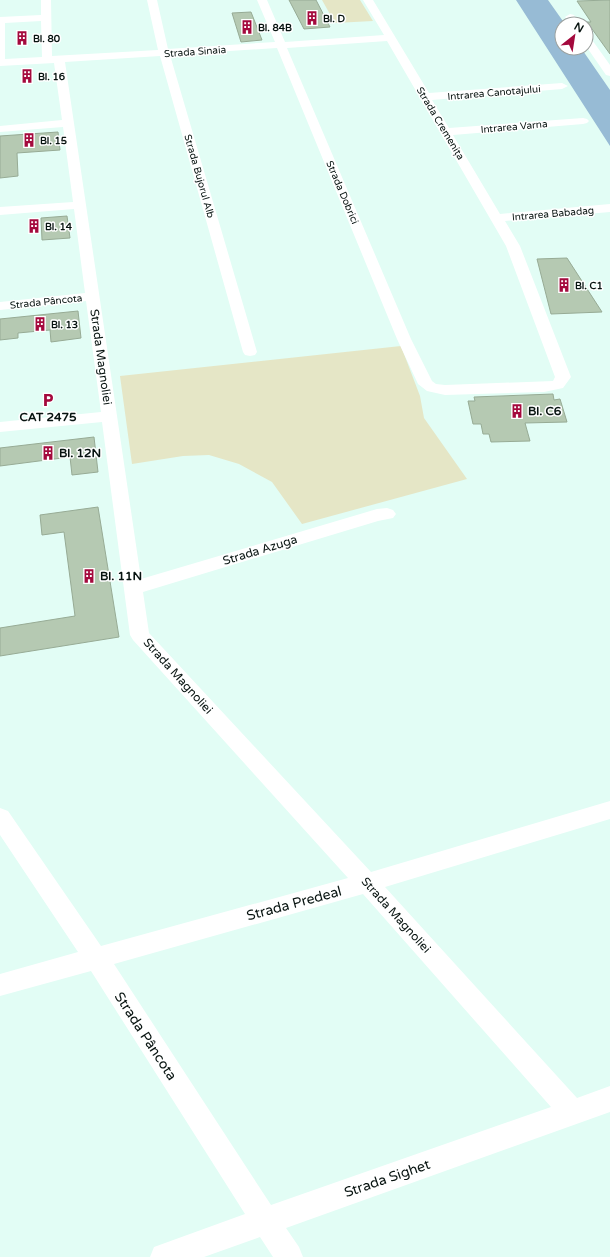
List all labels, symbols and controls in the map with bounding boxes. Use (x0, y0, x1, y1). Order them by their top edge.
building icon: Bl. D (304, 10, 320, 26)
place label: Bl. D (323, 13, 346, 25)
north arrow (554, 16, 594, 56)
building icon: Bl. 84B (239, 19, 255, 35)
text: N (572, 20, 586, 36)
place label: Bl. 84B (258, 22, 292, 34)
building icon: Bl. 80 (14, 30, 30, 46)
place label: Bl. 80 (33, 33, 61, 45)
street label: Strada Sinaia (164, 44, 226, 60)
building icon: Bl. 16 (19, 68, 35, 84)
place label: Bl. 16 (38, 71, 66, 83)
street label: Intrarea Canotajului (447, 83, 541, 103)
street label: Strada Cremenița (414, 85, 467, 162)
street label: Intrarea Varna (480, 118, 548, 136)
building icon: Bl. 15 (21, 132, 37, 148)
street label: Strada Bujorul Alb (181, 133, 217, 220)
place label: Bl. 15 (40, 135, 67, 147)
street label: Strada Dobrici (323, 159, 361, 226)
street label: Intrarea Babadag (512, 204, 595, 224)
building icon: Bl. 14 (26, 218, 42, 234)
place label: Bl. 14 (45, 221, 73, 233)
building icon: Bl. C1 (556, 277, 572, 293)
place label: Bl. C1 (575, 280, 603, 292)
street label: Strada Pâncota (9, 292, 83, 312)
street label: Strada Magnoliei (87, 308, 115, 406)
building icon: Bl. 13 (32, 316, 48, 332)
place label: Bl. 13 (51, 319, 78, 331)
parking icon: CAT 2475 (40, 392, 56, 408)
building icon: Bl. C6 (509, 403, 525, 419)
place label: Bl. C6 (528, 404, 562, 418)
place label: CAT 2475 (19, 410, 77, 424)
building icon: Bl. 12N (40, 445, 56, 461)
place label: Bl. 12N (59, 446, 101, 460)
street label: Strada Azuga (221, 532, 299, 568)
building icon: Bl. 11N (81, 568, 97, 584)
place label: Bl. 11N (100, 569, 142, 583)
street label: Strada Magnoliei (140, 635, 216, 717)
street label: Strada Magnoliei (358, 874, 434, 956)
street label: Strada Predeal (245, 883, 344, 924)
street label: Strada Pâncota (111, 989, 180, 1084)
street label: Strada Sighet (342, 1156, 433, 1201)

